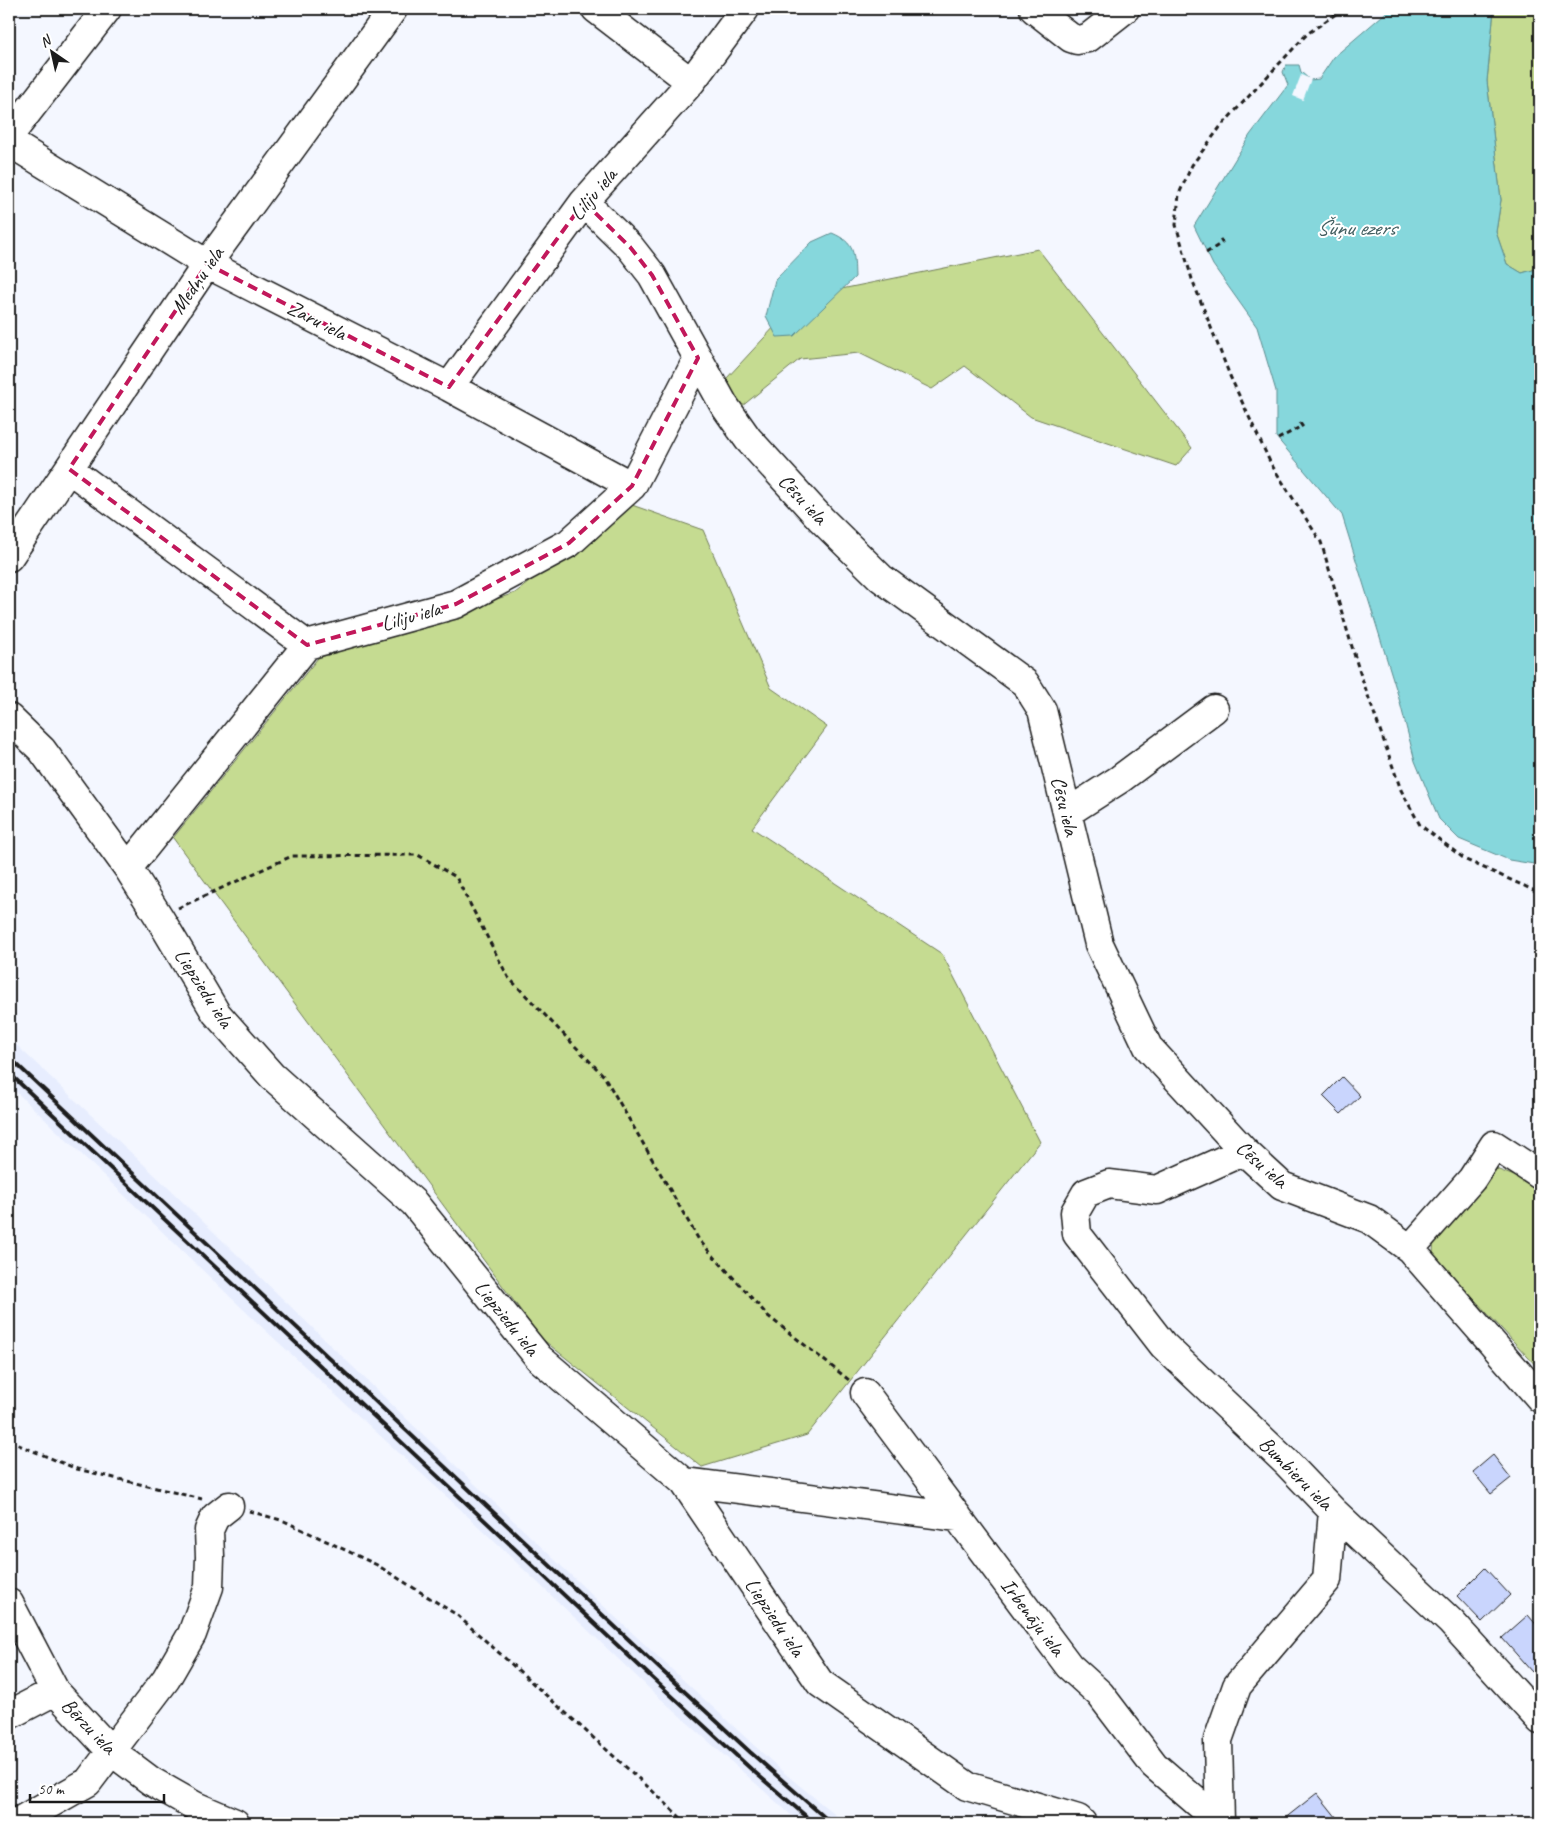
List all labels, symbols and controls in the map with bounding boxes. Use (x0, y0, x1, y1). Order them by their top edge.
north arrow (28, 28, 78, 78)
text: N (37, 31, 55, 51)
street label: Liliju iela (564, 161, 624, 226)
water label: Šūņu ezers (1317, 214, 1399, 242)
street label: Medņu iela (165, 240, 230, 319)
street label: Zaru iela (283, 294, 352, 347)
street label: Cēsu iela (773, 468, 834, 531)
street label: Liliju iela (378, 594, 446, 637)
street label: Cēsu iela (1045, 774, 1085, 840)
street label: Liepziedu iela (169, 943, 240, 1034)
street label: Cēsu iela (1231, 1134, 1295, 1195)
street label: Liepziedu iela (469, 1275, 546, 1362)
street label: Bumbieru iela (1253, 1430, 1340, 1517)
street label: Liepziedu iela (739, 1573, 812, 1663)
street label: Irbenāju iela (995, 1573, 1072, 1663)
street label: Bērzu iela (56, 1692, 123, 1761)
scale bar (30, 1772, 164, 1804)
text: 50 m (38, 1780, 65, 1799)

